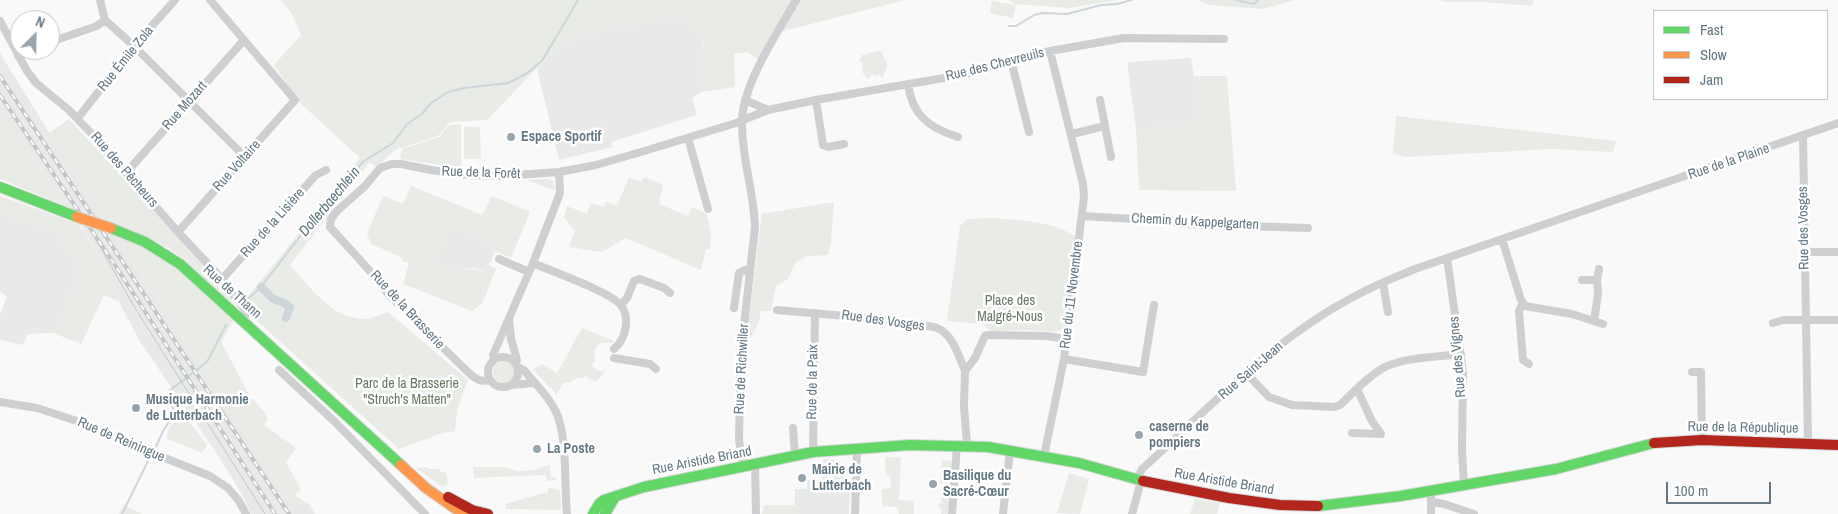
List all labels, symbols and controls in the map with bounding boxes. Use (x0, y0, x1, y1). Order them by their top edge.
north arrow (10, 10, 60, 60)
legend (1653, 10, 1828, 100)
text: N (33, 12, 48, 32)
text: Fast (1700, 19, 1723, 40)
street label: Rue Émile Zola (95, 23, 157, 95)
text: Slow (1700, 44, 1727, 65)
street label: Rue des Chevreuils (944, 45, 1046, 85)
text: Jam (1700, 69, 1723, 90)
street label: Rue Mozart (159, 78, 211, 134)
street label: Rue des Pêcheurs (87, 129, 161, 211)
place label: Espace Sportif (521, 129, 601, 145)
marker: Espace Sportif (505, 131, 517, 143)
street label: Rue Voltaire (210, 137, 264, 195)
street label: Rue de la Plaine (1686, 140, 1772, 184)
water label: Dollerbaechlein (296, 163, 364, 241)
street label: Rue de la Forêt (441, 163, 521, 183)
street label: Rue de la Lisière (238, 185, 308, 261)
street label: Rue des Vosges (1795, 186, 1813, 270)
street label: Chemin du Kappelgarten (1131, 210, 1259, 234)
street label: Rue du 11 Novembre (1057, 240, 1087, 350)
street label: Rue de Thann (199, 261, 265, 323)
street label: Rue de la Brasserie (366, 267, 448, 353)
park label: Place des Malgré-Nous (977, 293, 1043, 326)
street label: Rue des Vosges (840, 307, 926, 335)
street label: Rue des Vignes (1446, 316, 1470, 398)
street label: Rue de Richwiller (731, 323, 753, 415)
street label: Rue Saint-Jean (1215, 338, 1287, 404)
street label: Rue de la Paix (804, 344, 822, 420)
park label: Parc de la Brasserie "Struch's Matten" (355, 376, 459, 408)
place label: Musique Harmonie de Lutterbach (146, 392, 249, 424)
marker: Musique Harmonie de Lutterbach (130, 402, 142, 414)
street label: Rue de Reiningue (75, 414, 167, 466)
place label: caserne de pompiers (1149, 419, 1209, 452)
street label: Rue de la République (1687, 419, 1799, 437)
marker: caserne de pompiers (1133, 429, 1145, 441)
place label: La Poste (547, 441, 595, 457)
marker: La Poste (531, 443, 543, 455)
street label: Rue Aristide Briand (651, 443, 753, 479)
place label: Mairie de Lutterbach (812, 462, 871, 494)
street label: Rue Aristide Briand (1173, 465, 1275, 499)
place label: Basilique du Sacré-Cœur (943, 468, 1011, 501)
marker: Mairie de Lutterbach (796, 472, 808, 484)
scale bar (1668, 472, 1773, 504)
marker: Basilique du Sacré-Cœur (927, 478, 939, 490)
text: 100 m (1674, 480, 1708, 501)

